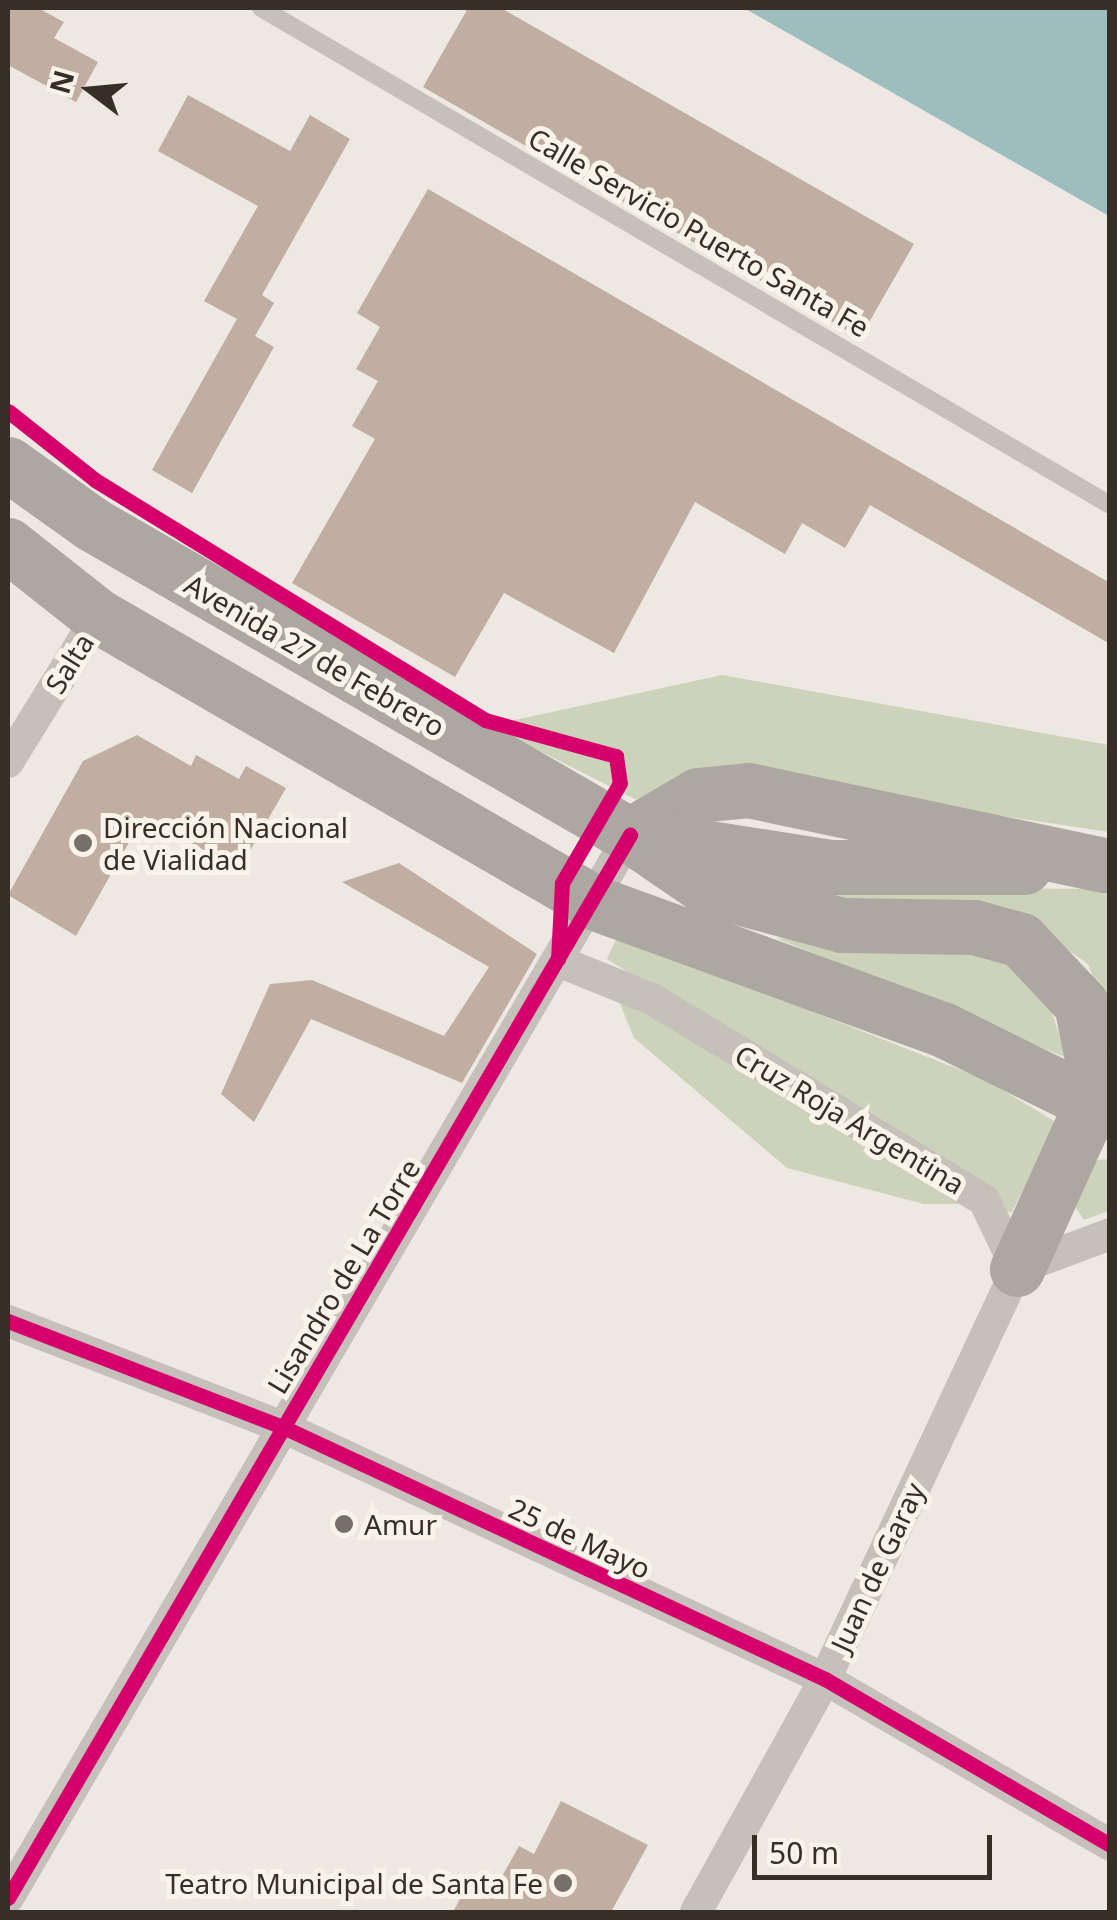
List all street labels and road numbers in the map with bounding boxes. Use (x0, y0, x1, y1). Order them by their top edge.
street label: Calle Servicio Puerto Santa Fe (523, 121, 875, 343)
street label: Avenida 27 de Febrero (179, 567, 451, 743)
street label: Salta (38, 627, 100, 699)
street label: Cruz Roja Argentina (729, 1037, 971, 1201)
street label: Lisandro de La Torre (260, 1153, 426, 1399)
street label: Juan de Garay (823, 1477, 931, 1657)
street label: 25 de Mayo (504, 1491, 656, 1585)

